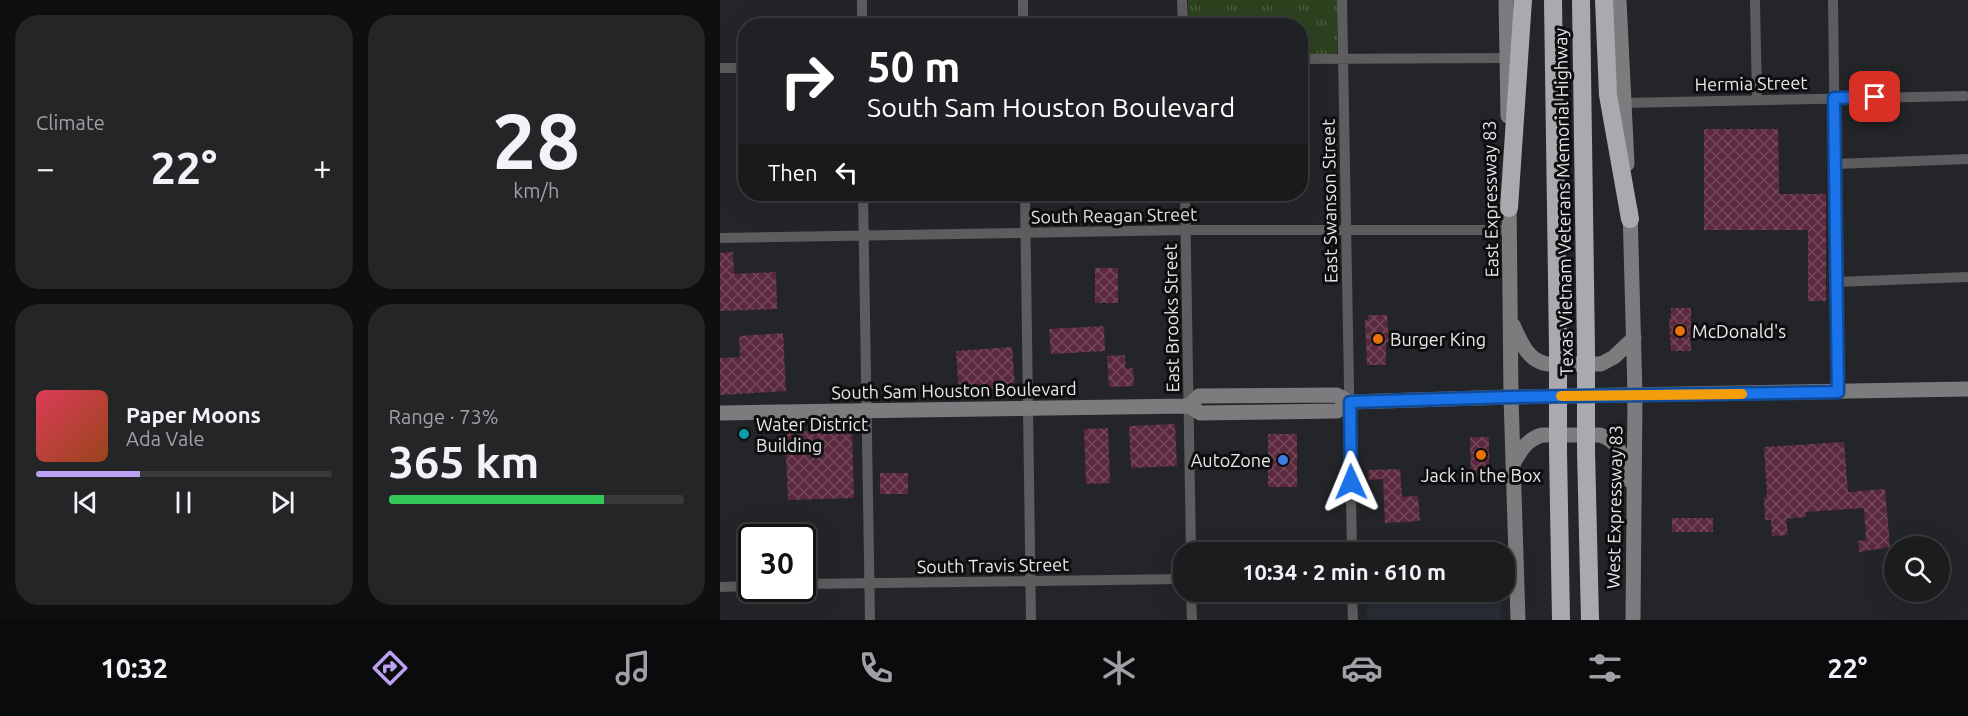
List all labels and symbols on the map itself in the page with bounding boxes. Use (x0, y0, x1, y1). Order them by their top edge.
street label: Texas Vietnam Veterans Memorial Highway (1550, 27, 1576, 376)
pin (1849, 71, 1900, 122)
street label: Hermia Street (1694, 72, 1808, 94)
street label: East Swanson Street (1318, 119, 1340, 283)
street label: East Expressway 83 (1479, 120, 1501, 278)
street label: South Reagan Street (1031, 204, 1197, 226)
street label: East Brooks Street (1160, 243, 1182, 393)
place label: McDonald's (1692, 321, 1786, 341)
marker: McDonald's (1673, 324, 1687, 338)
place label: Burger King (1390, 329, 1486, 349)
marker: Burger King (1371, 332, 1385, 346)
street label: South Sam Houston Boulevard (831, 378, 1077, 402)
place label: Water District Building (756, 414, 868, 455)
street label: West Expressway 83 (1603, 425, 1625, 589)
marker: Water District Building (737, 427, 751, 441)
marker: Jack in the Box (1474, 448, 1488, 462)
place label: AutoZone (1191, 450, 1271, 470)
position arrow (1319, 450, 1383, 514)
marker: AutoZone (1276, 453, 1290, 467)
place label: Jack in the Box (1421, 465, 1541, 485)
speed limit sign: 30 (738, 524, 816, 602)
street label: South Travis Street (917, 554, 1069, 576)

